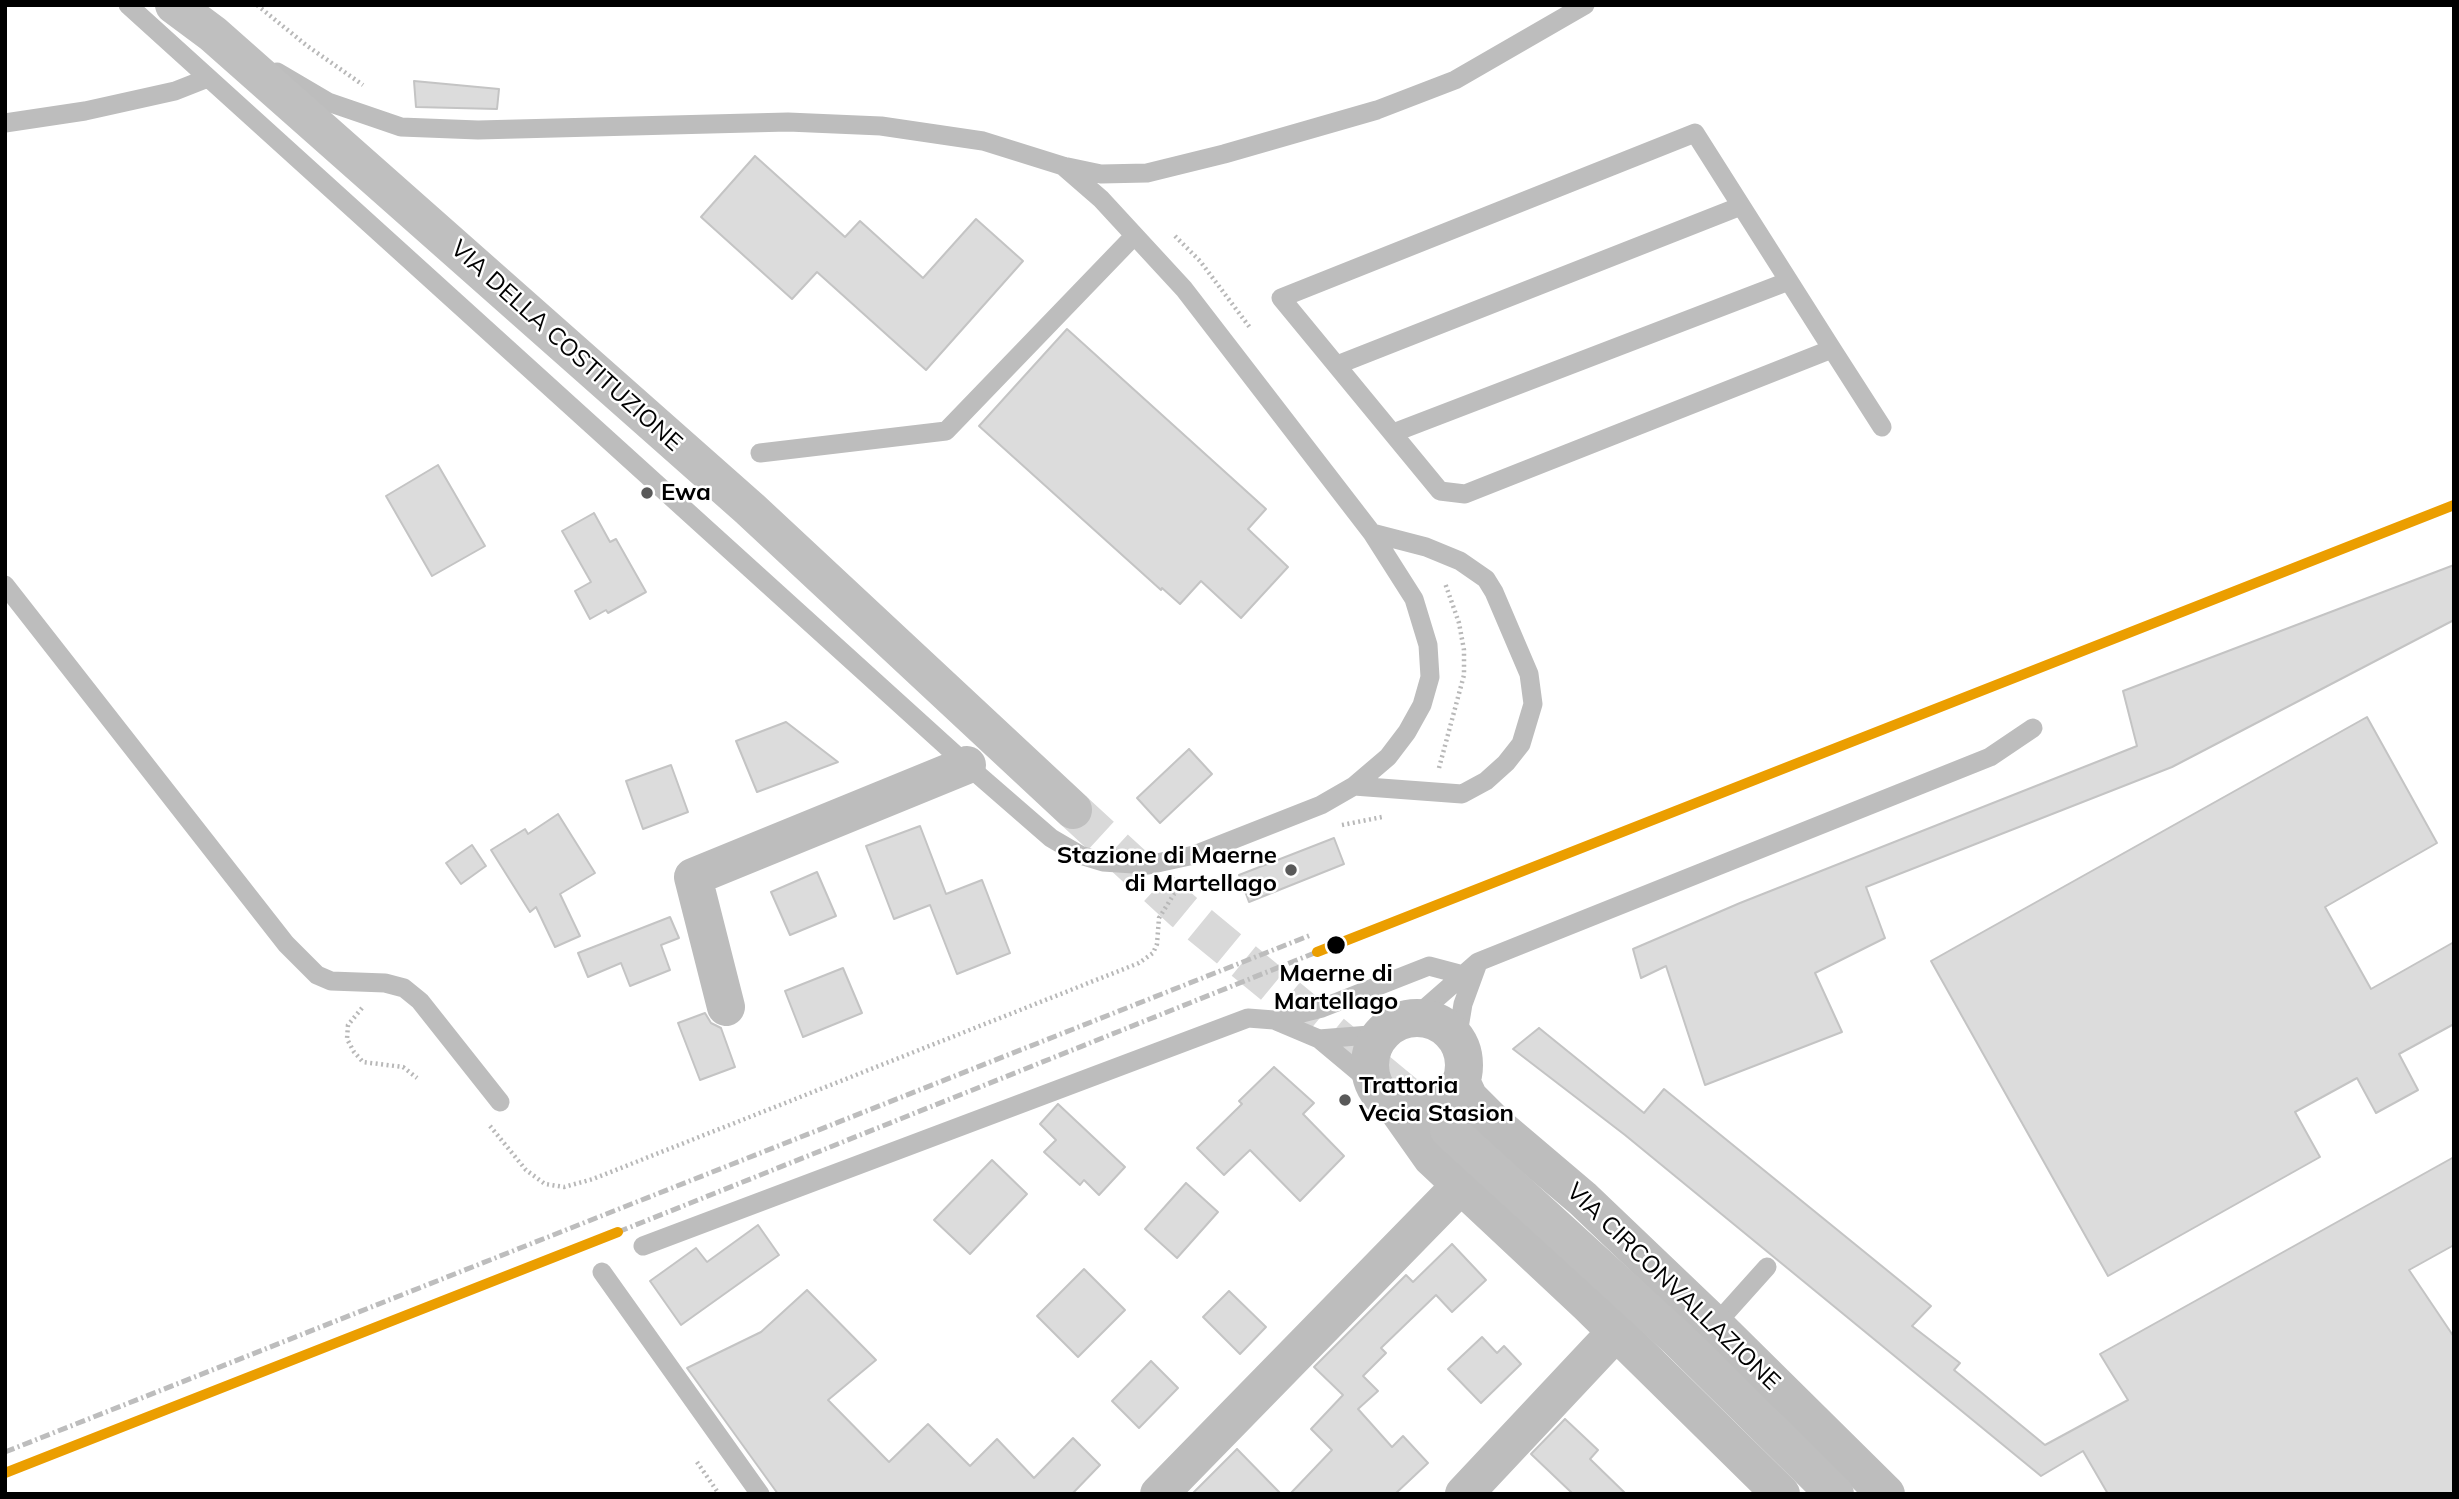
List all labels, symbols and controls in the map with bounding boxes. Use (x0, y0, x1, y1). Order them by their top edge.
street label: VIA DELLA COSTITUZIONE (444, 234, 688, 458)
place label: Ewa (661, 479, 711, 507)
marker: Ewa (639, 485, 655, 501)
place label: Stazione di Maerne di Martellago (1057, 842, 1277, 898)
marker: Stazione di Maerne di Martellago (1283, 862, 1299, 878)
marker: Maerne di Martellago (1325, 934, 1347, 956)
place label: Maerne di Martellago (1274, 960, 1398, 1016)
place label: Trattoria Vecia Stasion (1359, 1072, 1514, 1128)
marker: Trattoria Vecia Stasion (1337, 1092, 1353, 1108)
street label: VIA CIRCONVALLAZIONE (1560, 1177, 1786, 1397)

